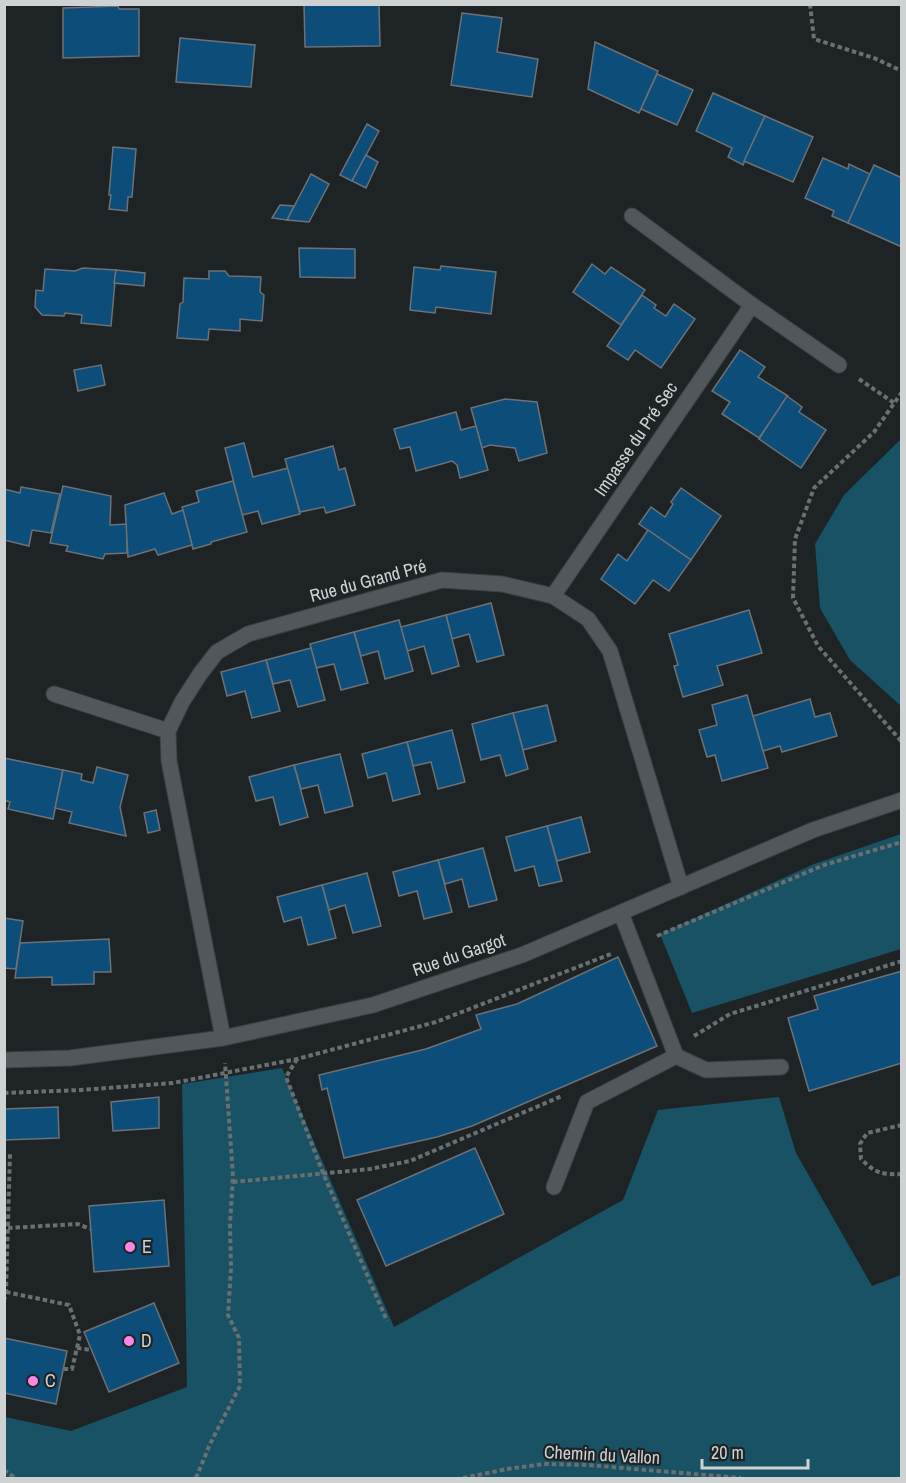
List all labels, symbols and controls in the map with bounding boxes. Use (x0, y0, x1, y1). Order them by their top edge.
street label: Impasse du Pré Sec (588, 377, 683, 501)
street label: Rue du Grand Pré (307, 553, 429, 608)
street label: Rue du Gargot (409, 927, 509, 982)
place label: E (142, 1234, 152, 1259)
marker: E (123, 1240, 137, 1254)
place label: D (141, 1328, 152, 1353)
marker: D (122, 1334, 136, 1348)
place label: C (45, 1368, 56, 1393)
marker: C (26, 1374, 40, 1388)
scale bar (702, 1432, 808, 1470)
street label: Chemin du Vallon (543, 1439, 661, 1470)
text: 20 m (711, 1440, 744, 1465)

